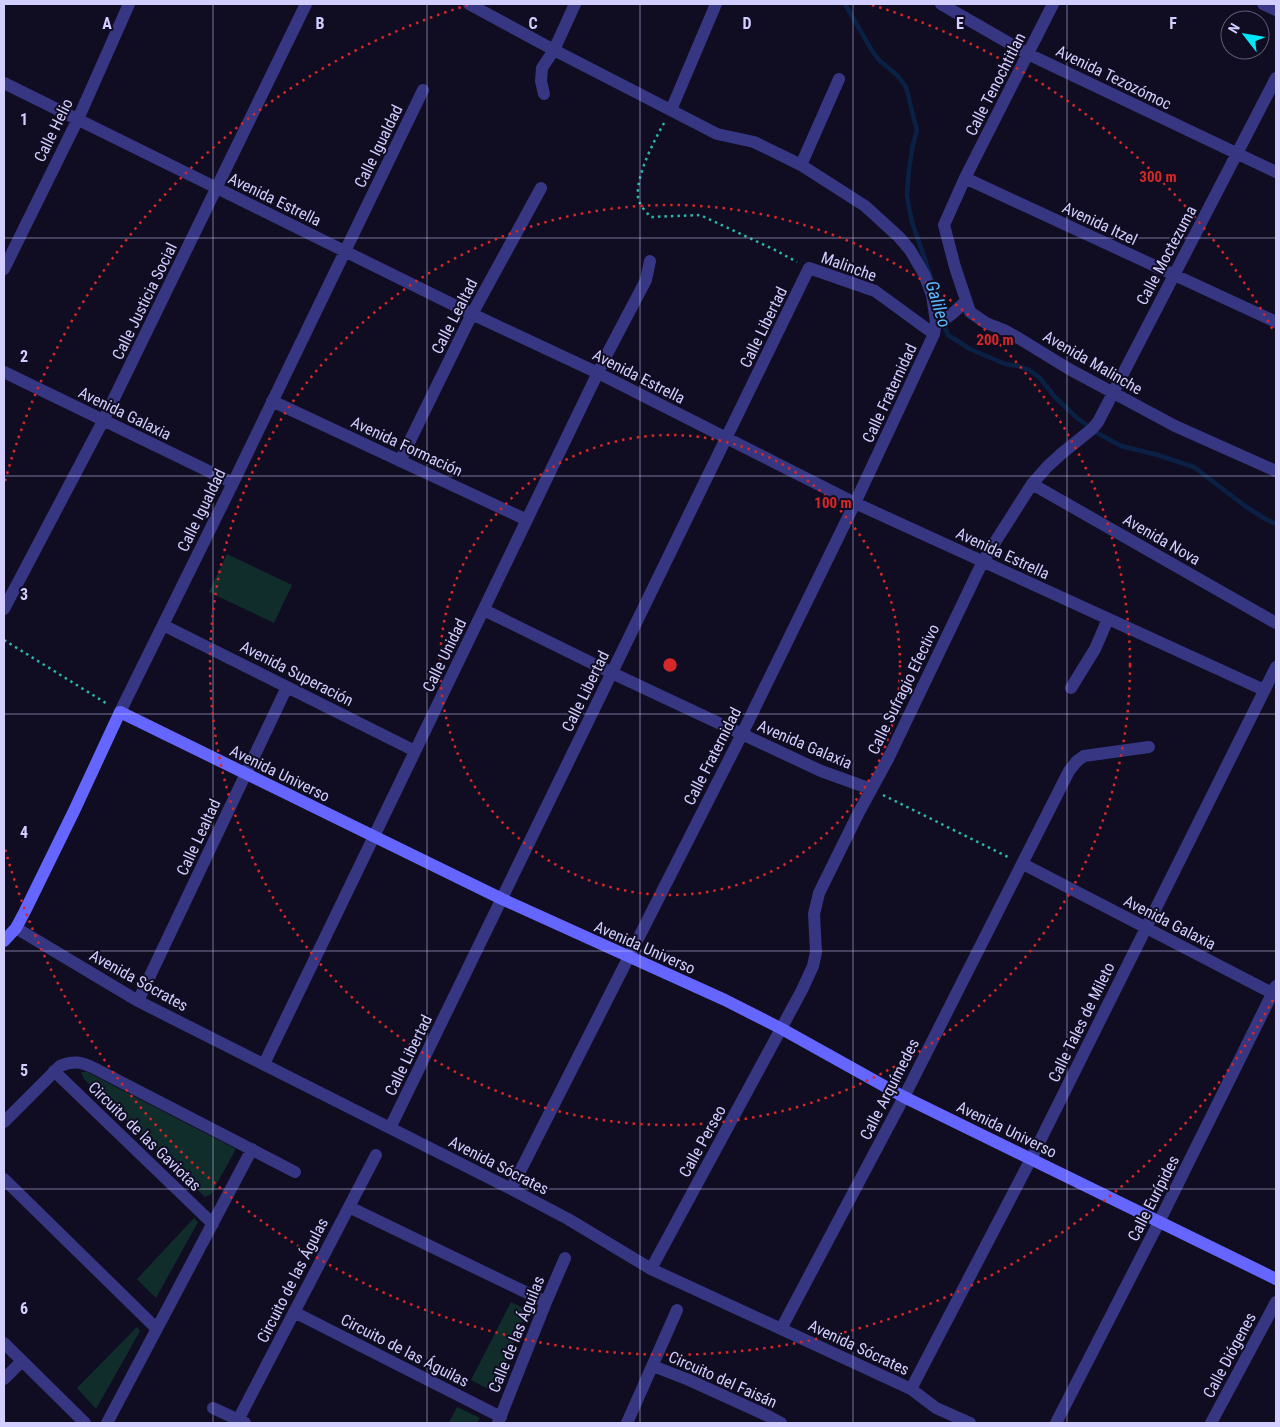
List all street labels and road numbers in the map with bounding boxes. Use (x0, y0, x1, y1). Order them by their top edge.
street label: Calle Tenochtitlan (961, 30, 1030, 139)
street label: Avenida Tezozómoc (1053, 41, 1174, 114)
street label: Calle Helio (30, 95, 77, 165)
street label: Calle Igualdad (350, 102, 407, 191)
street label: Avenida Estrella (225, 169, 324, 230)
street label: Avenida Itzel (1059, 198, 1140, 249)
street label: Calle Moctezuma (1132, 202, 1201, 308)
street label: Calle Justicia Social (108, 240, 181, 363)
street label: Malinche (819, 248, 879, 285)
street label: Calle Lealtad (427, 275, 482, 357)
street label: Calle Libertad (736, 284, 791, 371)
street label: Avenida Malinche (1040, 326, 1146, 398)
street label: Calle Fraternidad (858, 341, 921, 446)
street label: Avenida Estrella (589, 345, 688, 408)
street label: Avenida Galaxia (75, 383, 174, 444)
street label: Avenida Formación (348, 412, 466, 481)
street label: Calle Igualdad (173, 466, 230, 555)
street label: Avenida Nova (1120, 510, 1204, 569)
street label: Avenida Estrella (953, 524, 1053, 583)
street label: Calle Unidad (419, 615, 470, 695)
street label: Calle Sufragio Efectivo (864, 621, 943, 757)
street label: Avenida Superación (237, 637, 356, 710)
street label: Calle Libertad (558, 648, 613, 735)
street label: Calle Fraternidad (680, 704, 745, 808)
street label: Avenida Galaxia (755, 716, 855, 773)
street label: Avenida Universo (227, 741, 333, 806)
street label: Calle Lealtad (173, 796, 224, 878)
street label: Avenida Galaxia (1121, 891, 1219, 954)
street label: Avenida Universo (591, 917, 698, 978)
street label: Avenida Sócrates (86, 946, 191, 1015)
street label: Calle Tales de Mileto (1044, 959, 1119, 1085)
street label: Calle Libertad (381, 1012, 436, 1099)
street label: Calle Arquímedes (856, 1035, 923, 1143)
street label: Circuito de las Gaviotas (84, 1078, 205, 1195)
street label: Avenida Universo (954, 1097, 1060, 1162)
street label: Calle Perseo (675, 1102, 730, 1180)
street label: Avenida Sócrates (446, 1132, 552, 1199)
street label: Calle Eurípides (1124, 1152, 1183, 1244)
street label: Circuito de las Águlas (253, 1215, 332, 1346)
street label: Calle de las Águilas (484, 1273, 548, 1395)
street label: Calle Diógenes (1199, 1309, 1260, 1401)
street label: Circuito de las Águilas (338, 1310, 472, 1391)
street label: Avenida Sócrates (805, 1316, 912, 1379)
street label: Circuito del Faisán (666, 1347, 780, 1412)

